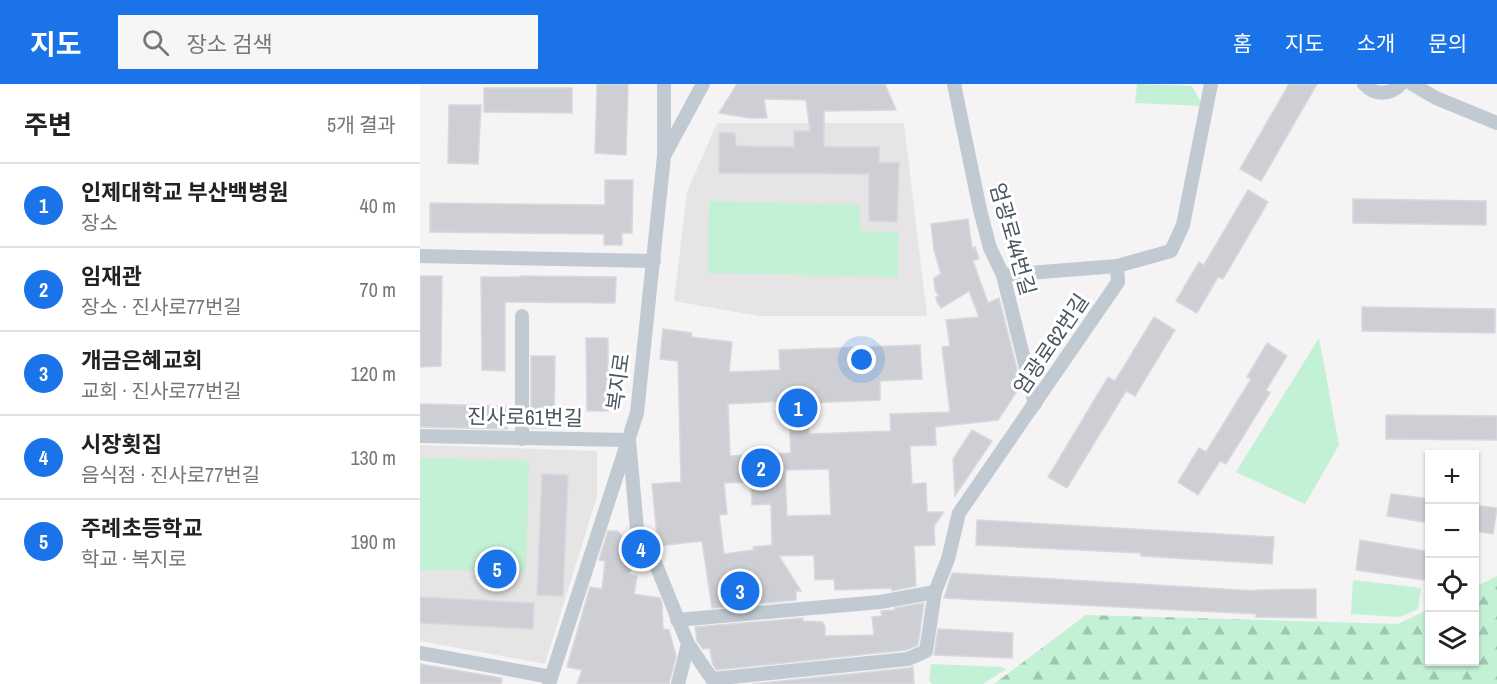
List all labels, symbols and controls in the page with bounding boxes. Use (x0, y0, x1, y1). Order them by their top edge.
search box (118, 15, 538, 69)
text: 지도 (30, 25, 82, 63)
icon: search (139, 26, 172, 59)
text: 장소 검색 (187, 29, 273, 59)
text: 홈 (1233, 29, 1252, 58)
text: 지도 (1285, 29, 1324, 58)
text: 소개 (1357, 29, 1395, 58)
text: 문의 (1428, 29, 1467, 58)
text: 주변 (24, 107, 72, 142)
text: 5개 결과 (327, 111, 396, 138)
text: 인제대학교 부산백병원 (81, 177, 288, 207)
street label: 엄광로44번길 (983, 179, 1043, 299)
text: 1 (39, 192, 48, 219)
text: 40 m (360, 192, 396, 219)
text: 장소 (81, 209, 118, 236)
text: 임재관 (81, 261, 142, 291)
text: 2 (39, 276, 48, 303)
text: 70 m (360, 276, 396, 303)
street label: 엄광로62번길 (1007, 288, 1095, 400)
text: 장소 · 진사로77번길 (81, 293, 242, 320)
text: 개금은혜교회 (81, 345, 202, 375)
your location (847, 345, 876, 374)
street label: 복지로 (600, 351, 636, 413)
text: 3 (39, 360, 48, 387)
text: 120 m (350, 360, 396, 387)
text: 교회 · 진사로77번길 (81, 377, 242, 404)
pin: 1 (778, 386, 818, 430)
street label: 진사로61번길 (467, 401, 583, 433)
text: 시장횟집 (81, 429, 162, 459)
text: 4 (39, 444, 48, 471)
text: 130 m (350, 444, 396, 471)
pin: 2 (742, 446, 780, 490)
map controls (1425, 450, 1479, 666)
button: + (1425, 450, 1479, 504)
text: 음식점 · 진사로77번길 (81, 461, 260, 488)
button: − (1425, 504, 1479, 558)
text: 주례초등학교 (81, 513, 202, 543)
pin: 4 (622, 526, 660, 572)
text: 5 (39, 528, 48, 555)
text: 190 m (350, 528, 396, 555)
text: 학교 · 복지로 (81, 545, 187, 572)
pin: 5 (478, 546, 517, 592)
button: locate (1425, 558, 1479, 612)
pin: 3 (720, 568, 760, 614)
button: layers (1425, 612, 1479, 666)

